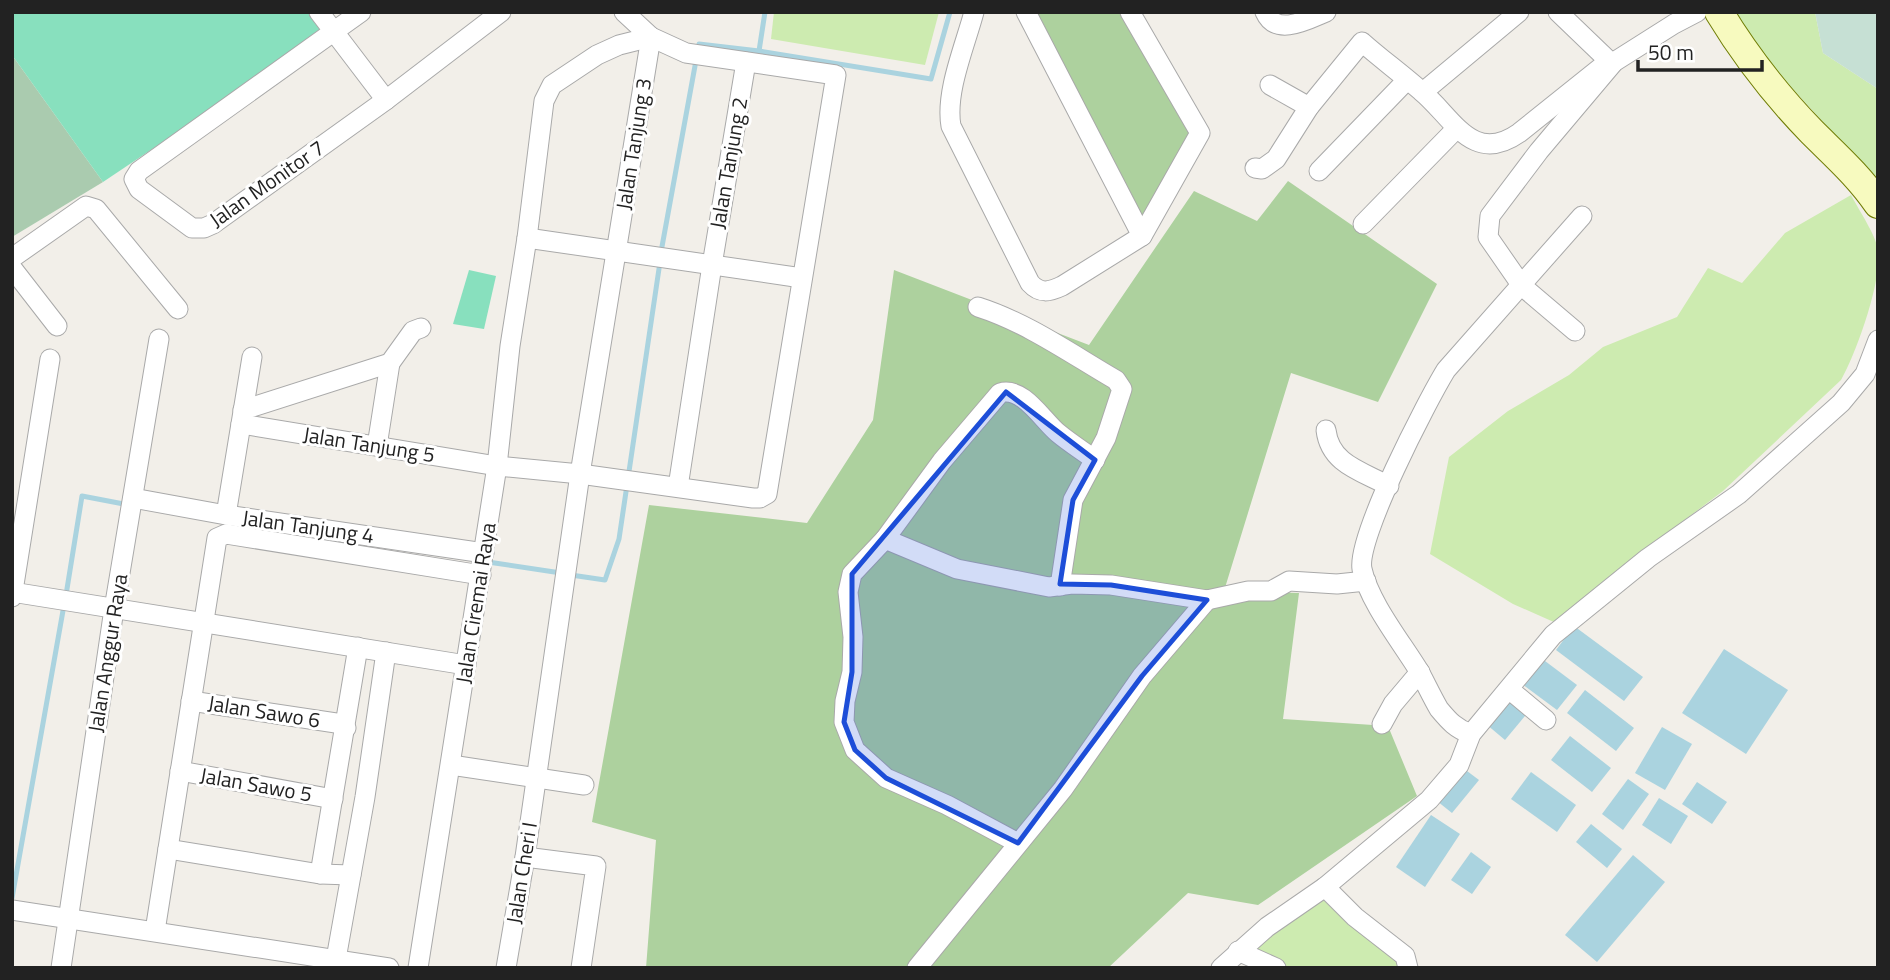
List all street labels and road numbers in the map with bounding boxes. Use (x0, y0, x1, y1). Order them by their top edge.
street label: Jalan Tanjung 3 (607, 76, 659, 212)
street label: Jalan Tanjung 2 (701, 95, 755, 231)
street label: Jalan Monitor 7 (202, 132, 331, 235)
street label: Jalan Tanjung 5 (301, 418, 437, 470)
street label: Jalan Tanjung 4 (240, 501, 376, 551)
street label: Jalan Ciremai Raya (446, 520, 504, 686)
street label: Jalan Anggur Raya (79, 571, 135, 734)
street label: Jalan Sawo 6 (206, 686, 323, 736)
street label: Jalan Sawo 5 (198, 758, 315, 810)
street label: Jalan Cheri I (497, 820, 545, 926)

